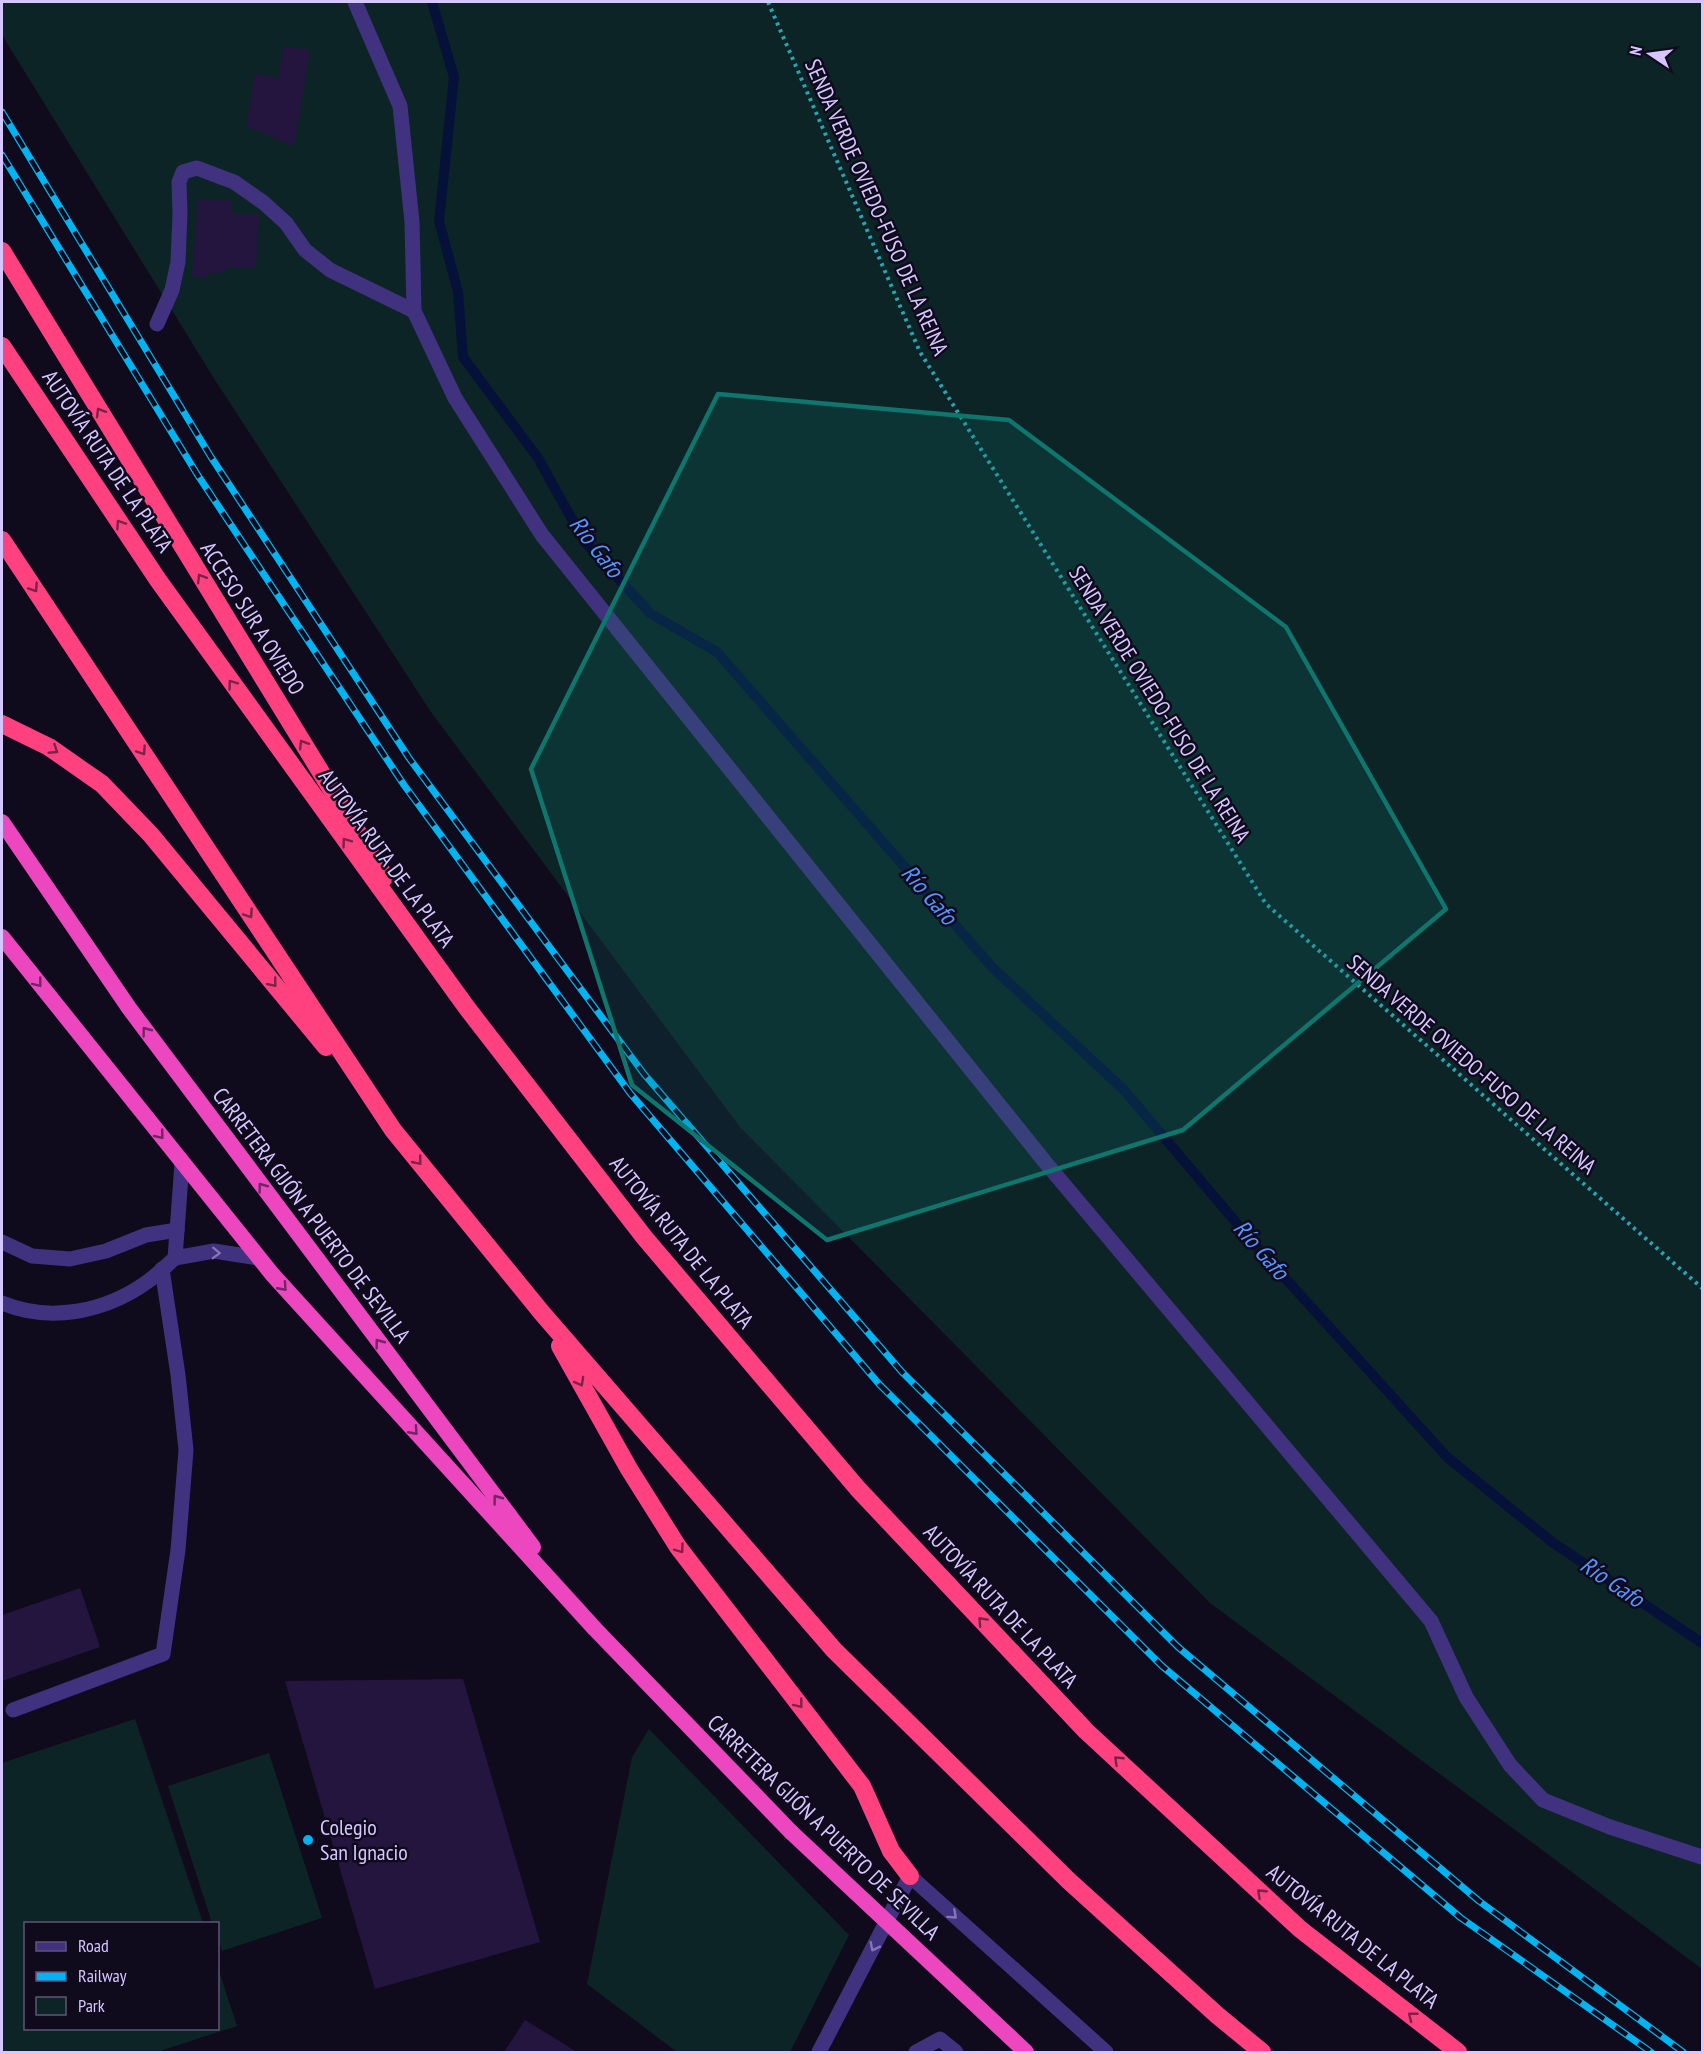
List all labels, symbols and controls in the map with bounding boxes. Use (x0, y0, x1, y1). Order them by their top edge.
north arrow (1620, 24, 1680, 84)
text: N (1625, 44, 1646, 57)
street label: SENDA VERDE OVIEDO-FUSO DE LA REINA (799, 55, 955, 360)
street label: AUTOVÍA RUTA DE LA PLATA (37, 365, 180, 558)
one-way arrow (95, 408, 107, 418)
water label: Río Gafo (563, 510, 631, 585)
one-way arrow (116, 520, 128, 530)
street label: ACCESO SUR A OVIEDO (195, 536, 311, 700)
street label: SENDA VERDE OVIEDO-FUSO DE LA REINA (1063, 560, 1257, 848)
one-way arrow (196, 574, 208, 584)
one-way arrow (27, 582, 38, 593)
one-way arrow (229, 679, 240, 690)
one-way arrow (299, 740, 311, 750)
one-way arrow (47, 743, 58, 754)
one-way arrow (134, 745, 146, 755)
street label: AUTOVÍA RUTA DE LA PLATA (313, 763, 462, 953)
one-way arrow (343, 837, 354, 848)
water label: Río Gafo (895, 858, 965, 932)
one-way arrow (242, 907, 253, 918)
street label: SENDA VERDE OVIEDO-FUSO DE LA REINA (1342, 948, 1603, 1180)
one-way arrow (30, 976, 41, 987)
one-way arrow (266, 976, 277, 987)
one-way arrow (142, 1026, 153, 1037)
street label: CARRETERA GIJÓN A PUERTO DE SEVILLA (207, 1082, 418, 1349)
one-way arrow (152, 1128, 163, 1139)
street label: AUTOVÍA RUTA DE LA PLATA (604, 1150, 761, 1334)
one-way arrow (411, 1154, 422, 1165)
one-way arrow (259, 1183, 270, 1194)
water label: Río Gafo (1227, 1213, 1297, 1287)
one-way arrow (212, 1247, 221, 1259)
one-way arrow (276, 1280, 287, 1290)
one-way arrow (375, 1339, 386, 1350)
one-way arrow (573, 1376, 584, 1386)
one-way arrow (407, 1424, 418, 1434)
one-way arrow (493, 1494, 504, 1505)
street label: AUTOVÍA RUTA DE LA PLATA (918, 1518, 1085, 1694)
one-way arrow (673, 1543, 684, 1554)
water label: Río Gafo (1575, 1549, 1651, 1615)
one-way arrow (978, 1617, 989, 1627)
one-way arrow (792, 1697, 803, 1708)
street label: CARRETERA GIJÓN A PUERTO DE SEVILLA (702, 1708, 947, 1946)
one-way arrow (1114, 1757, 1125, 1768)
place label: Colegio San Ignacio (320, 1813, 408, 1866)
marker: Colegio San Ignacio (301, 1833, 315, 1847)
street label: AUTOVÍA RUTA DE LA PLATA (1261, 1858, 1445, 2015)
one-way arrow (1257, 1889, 1268, 1900)
one-way arrow (946, 1908, 957, 1919)
legend (24, 1922, 219, 2030)
text: Road (78, 1934, 109, 1957)
one-way arrow (870, 1941, 881, 1952)
text: Railway (78, 1964, 127, 1987)
text: Park (78, 1994, 105, 2017)
one-way arrow (1408, 2013, 1419, 2024)

